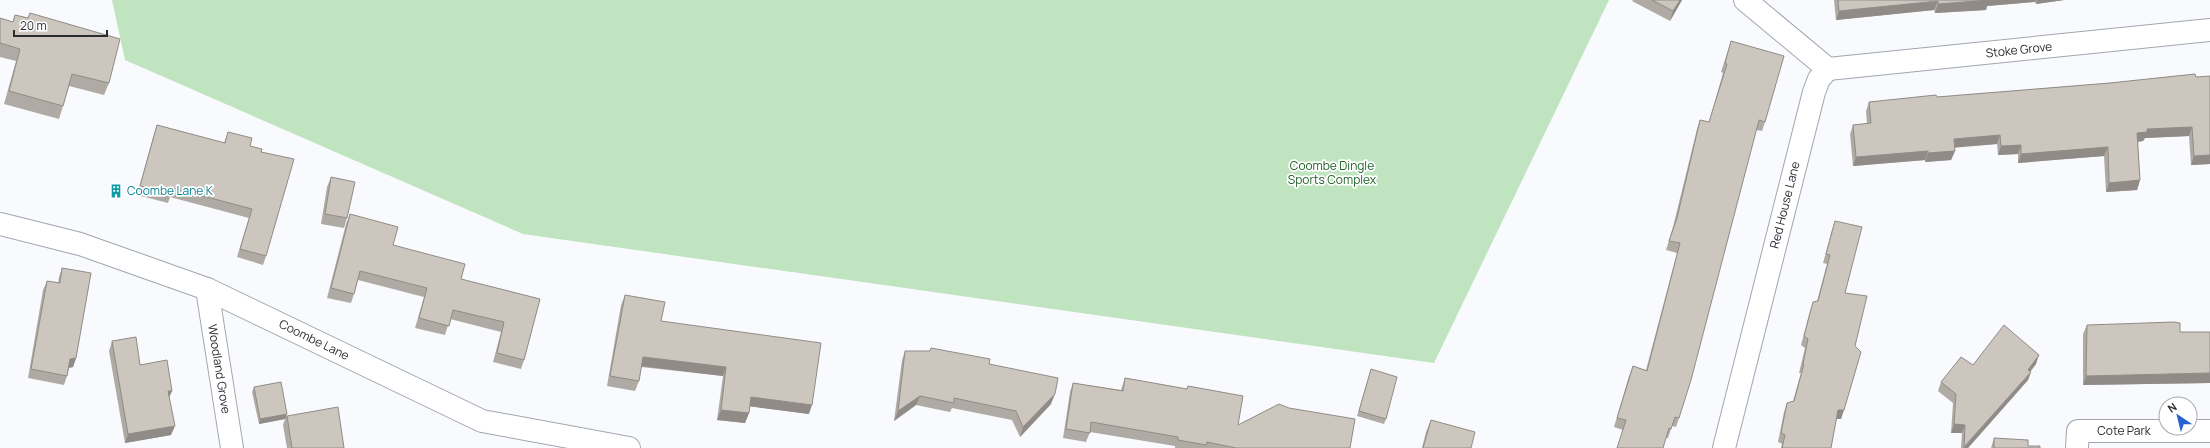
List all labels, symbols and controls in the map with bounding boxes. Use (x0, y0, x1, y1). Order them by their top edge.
scale bar (14, 12, 107, 38)
text: 20 m (20, 17, 47, 34)
street label: Stoke Grove (1985, 38, 2053, 61)
park label: Coombe Dingle Sports Complex (1288, 157, 1377, 188)
street label: Red House Lane (1765, 160, 1804, 250)
place label: Coombe Lane K (127, 182, 214, 199)
building icon: Coombe Lane K (108, 183, 124, 199)
street label: Coombe Lane (276, 315, 352, 364)
street label: Woodland Grove (204, 323, 235, 415)
north arrow (2158, 396, 2198, 436)
text: N (2164, 399, 2180, 416)
street label: Cote Park (2097, 422, 2152, 439)

